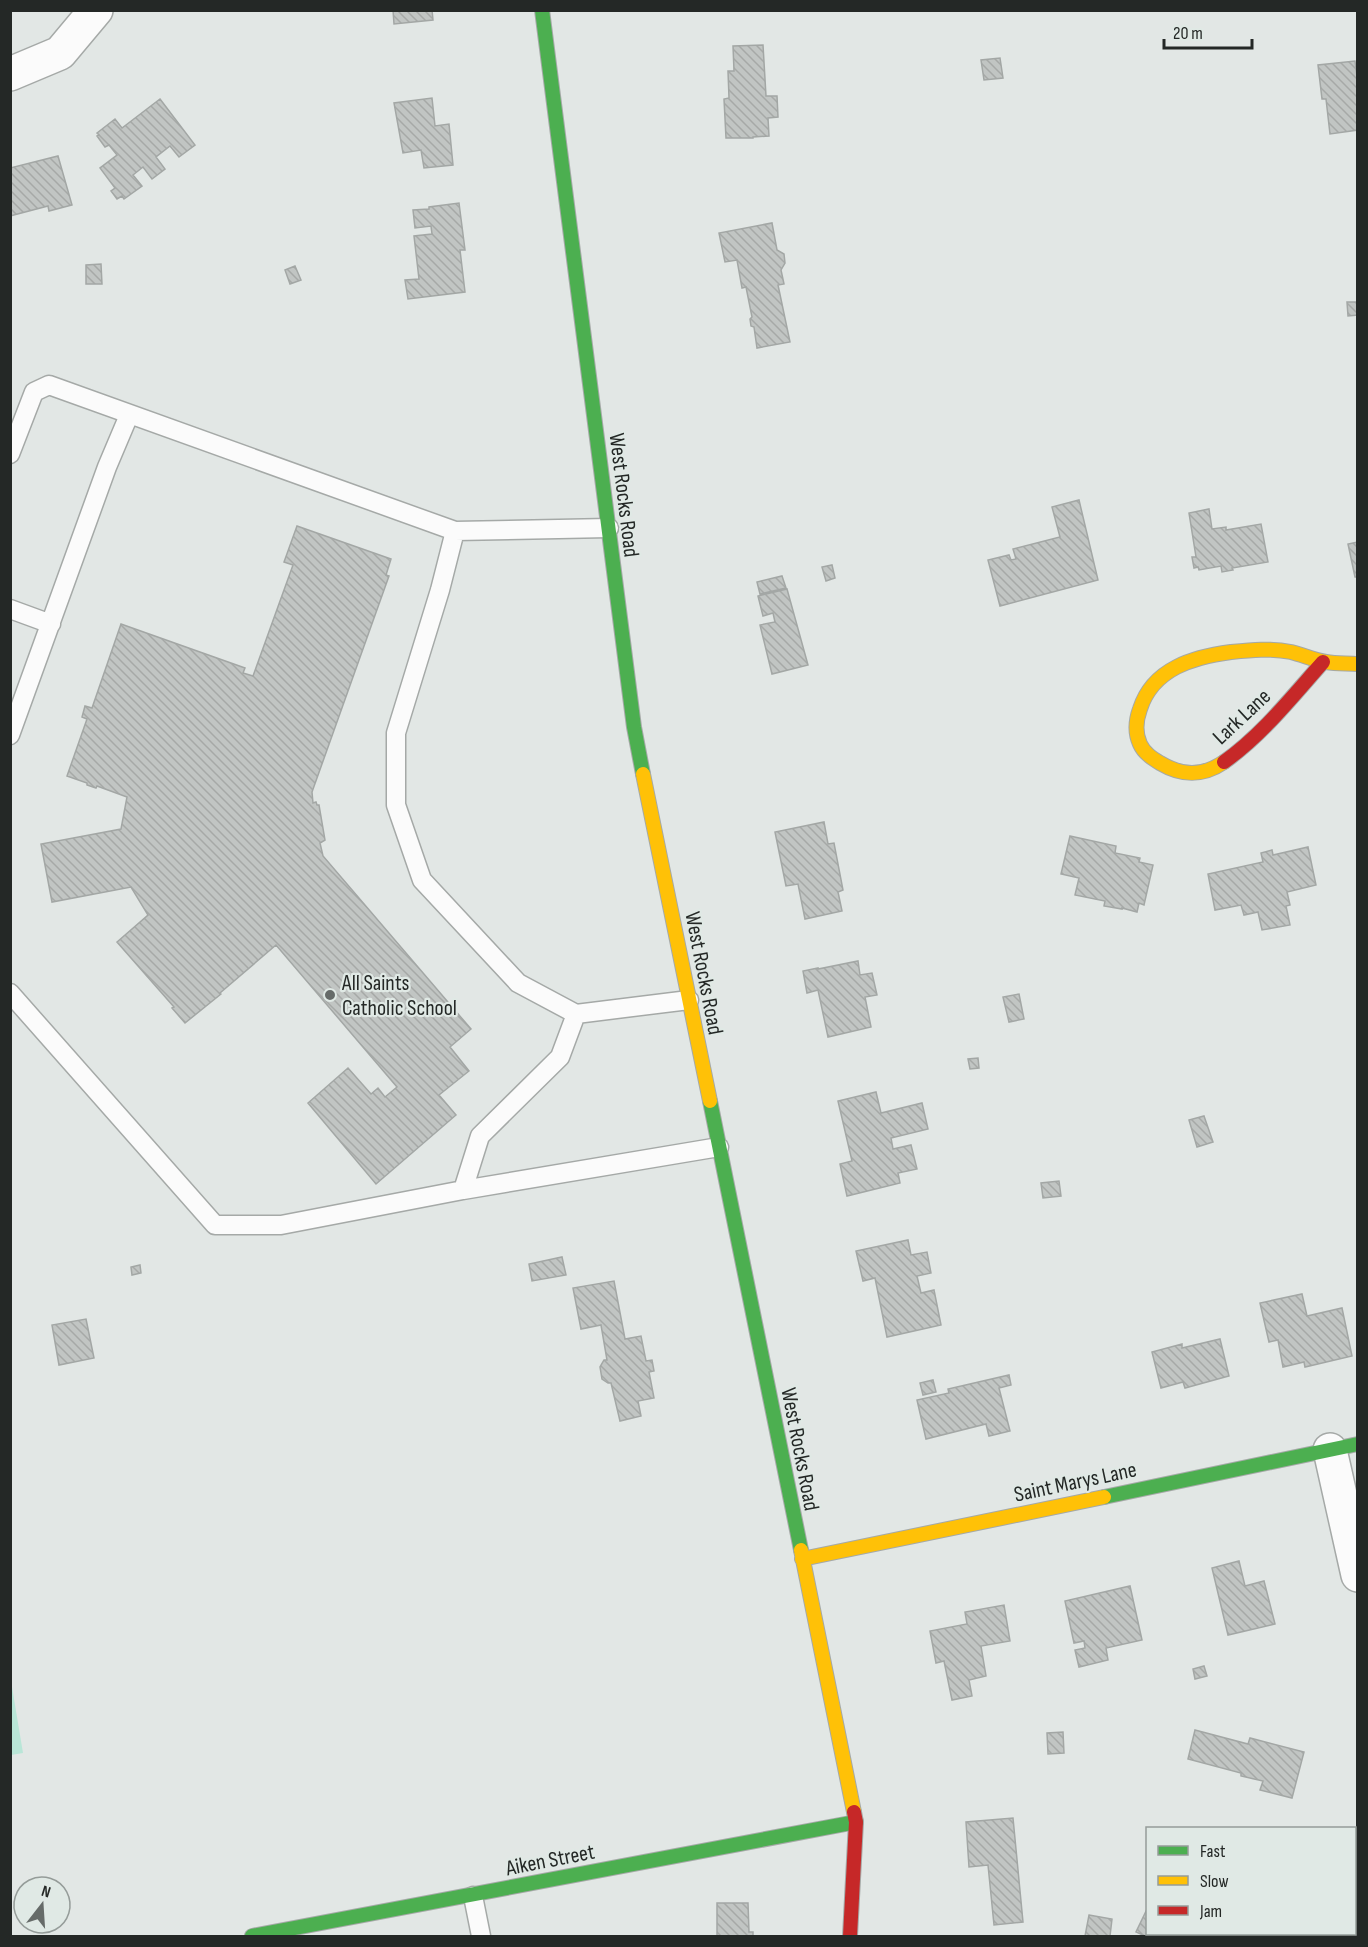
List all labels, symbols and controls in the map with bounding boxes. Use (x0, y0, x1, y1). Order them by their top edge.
scale bar (1164, 12, 1252, 50)
text: 20 m (1173, 23, 1203, 44)
street label: West Rocks Road (603, 432, 645, 559)
street label: Lark Lane (1207, 683, 1277, 751)
street label: West Rocks Road (678, 909, 729, 1037)
place label: All Saints Catholic School (341, 970, 457, 1022)
marker: All Saints Catholic School (323, 988, 337, 1002)
street label: West Rocks Road (774, 1385, 825, 1513)
street label: Saint Marys Lane (1012, 1456, 1139, 1509)
legend (1146, 1827, 1356, 1935)
street label: Aiken Street (503, 1839, 597, 1882)
text: Fast (1200, 1841, 1226, 1862)
text: Slow (1200, 1871, 1229, 1892)
north arrow (12, 1875, 72, 1935)
text: N (39, 1882, 53, 1902)
text: Jam (1199, 1901, 1222, 1922)

